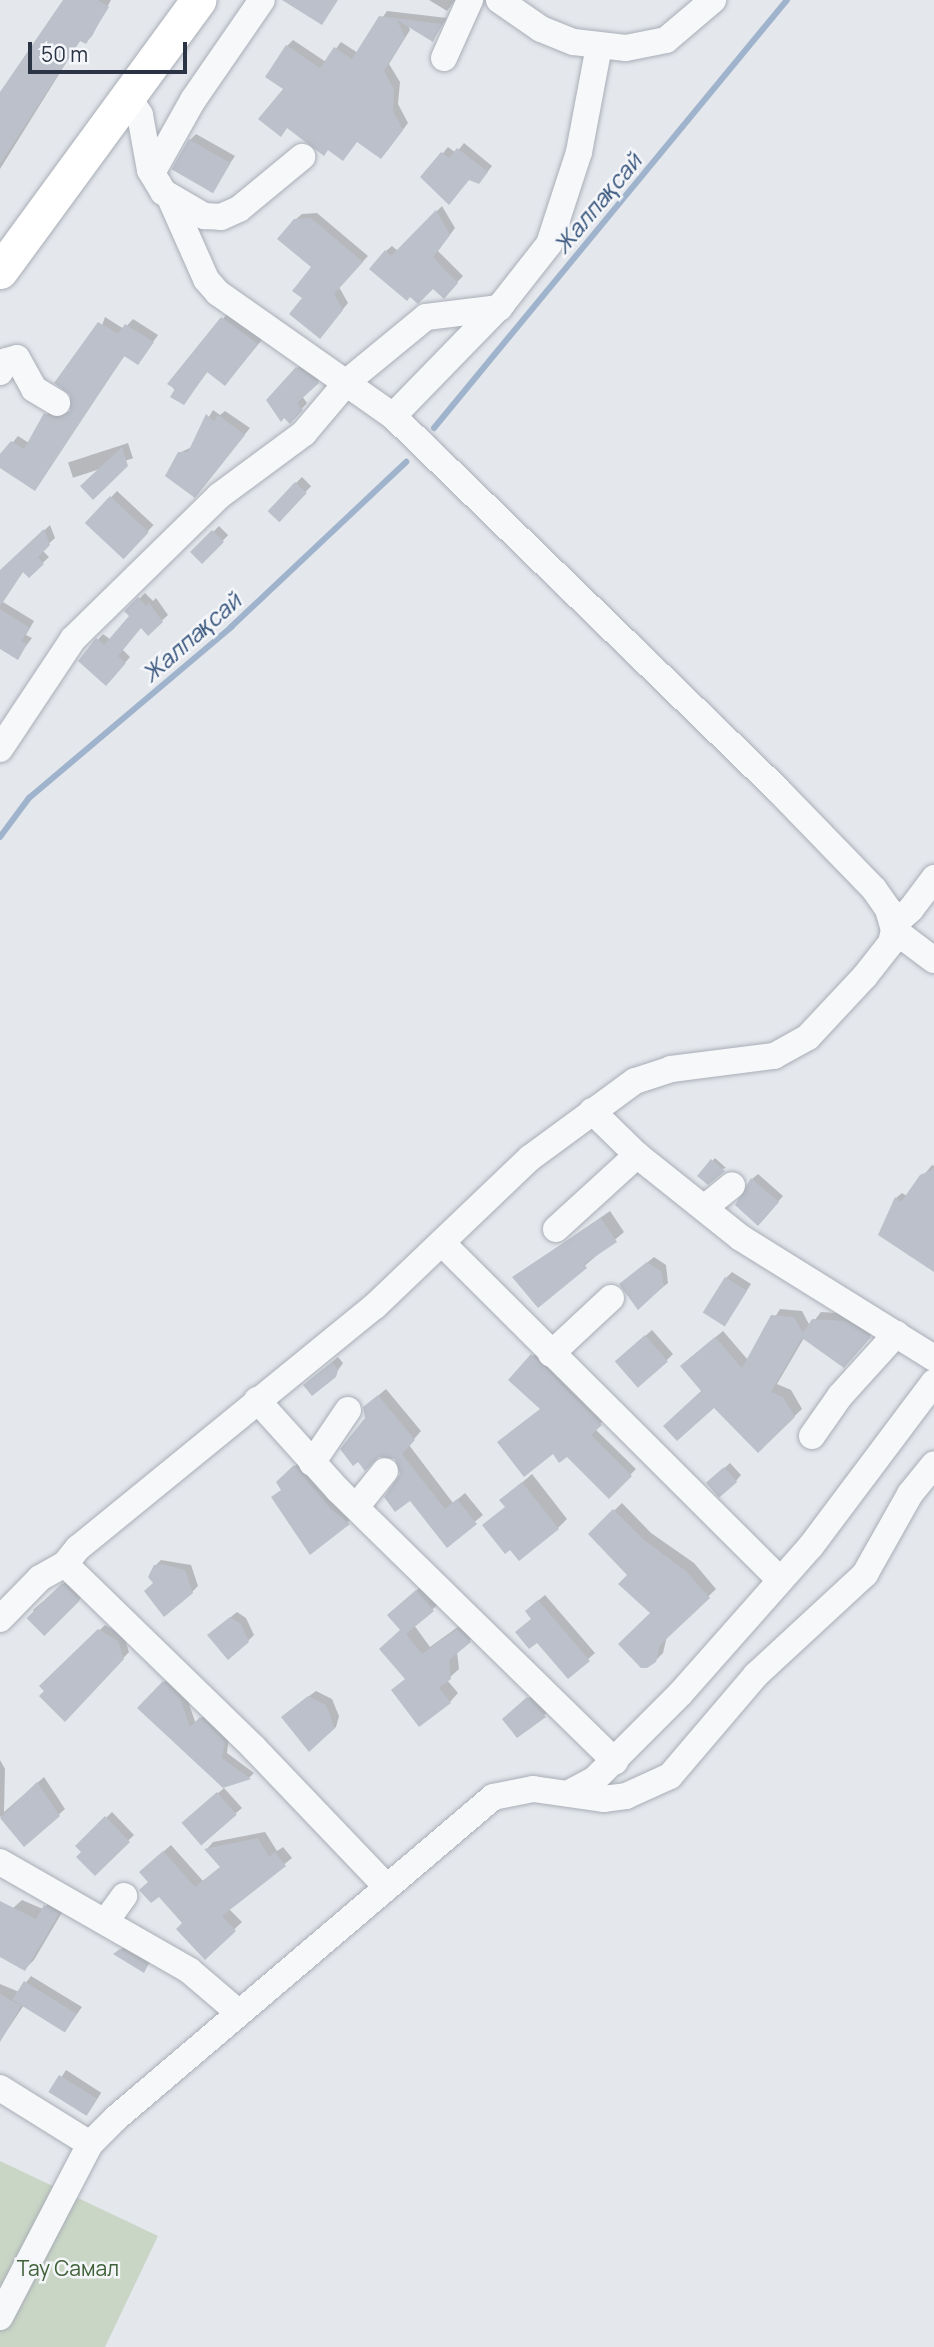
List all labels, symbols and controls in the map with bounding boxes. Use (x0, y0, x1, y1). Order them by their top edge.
scale bar (32, 28, 191, 72)
text: 50 m (41, 40, 88, 68)
water label: Жалпақсай (547, 148, 647, 258)
water label: Жалпақсай (136, 587, 246, 687)
park label: Тау Самал (17, 2255, 119, 2281)

